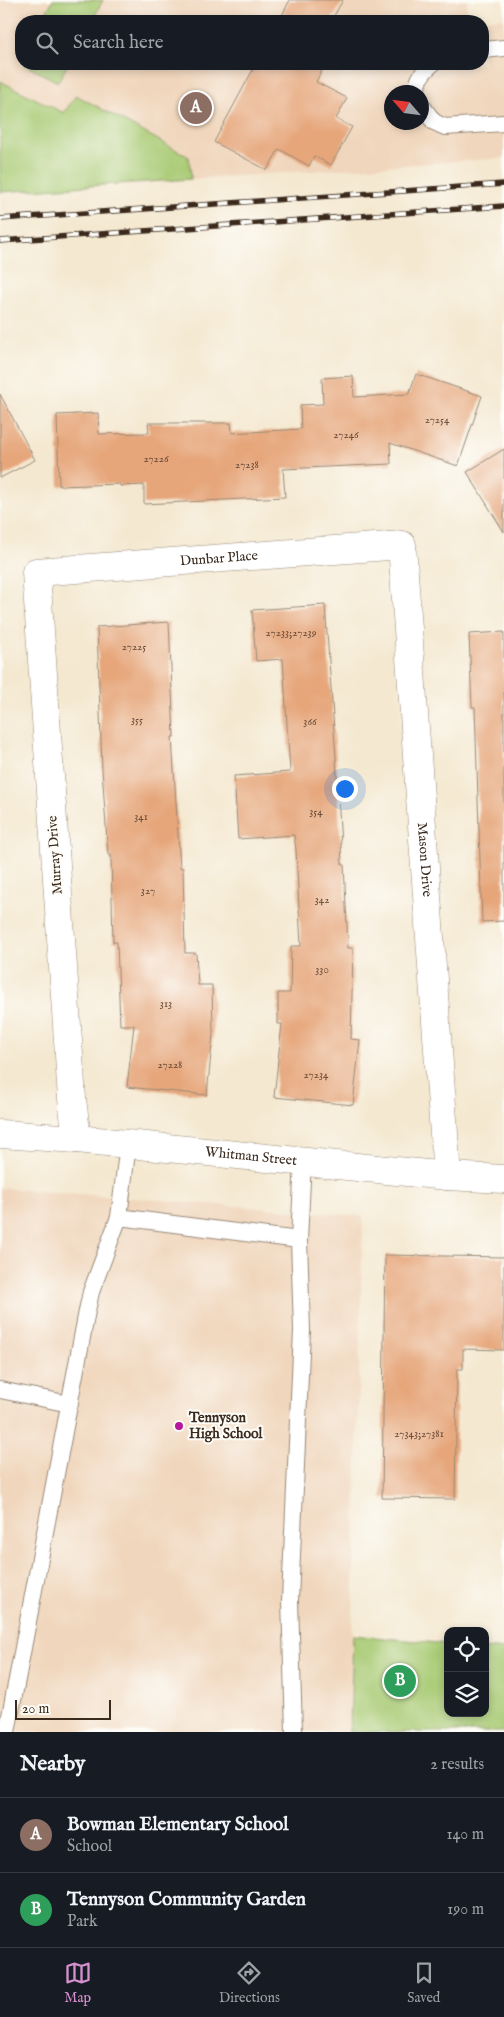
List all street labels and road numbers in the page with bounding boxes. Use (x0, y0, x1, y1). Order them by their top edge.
street label: Dunbar Place (179, 547, 259, 570)
street label: Murray Drive (43, 814, 67, 895)
street label: Mason Drive (413, 822, 436, 898)
street label: Whitman Street (204, 1143, 298, 1170)

